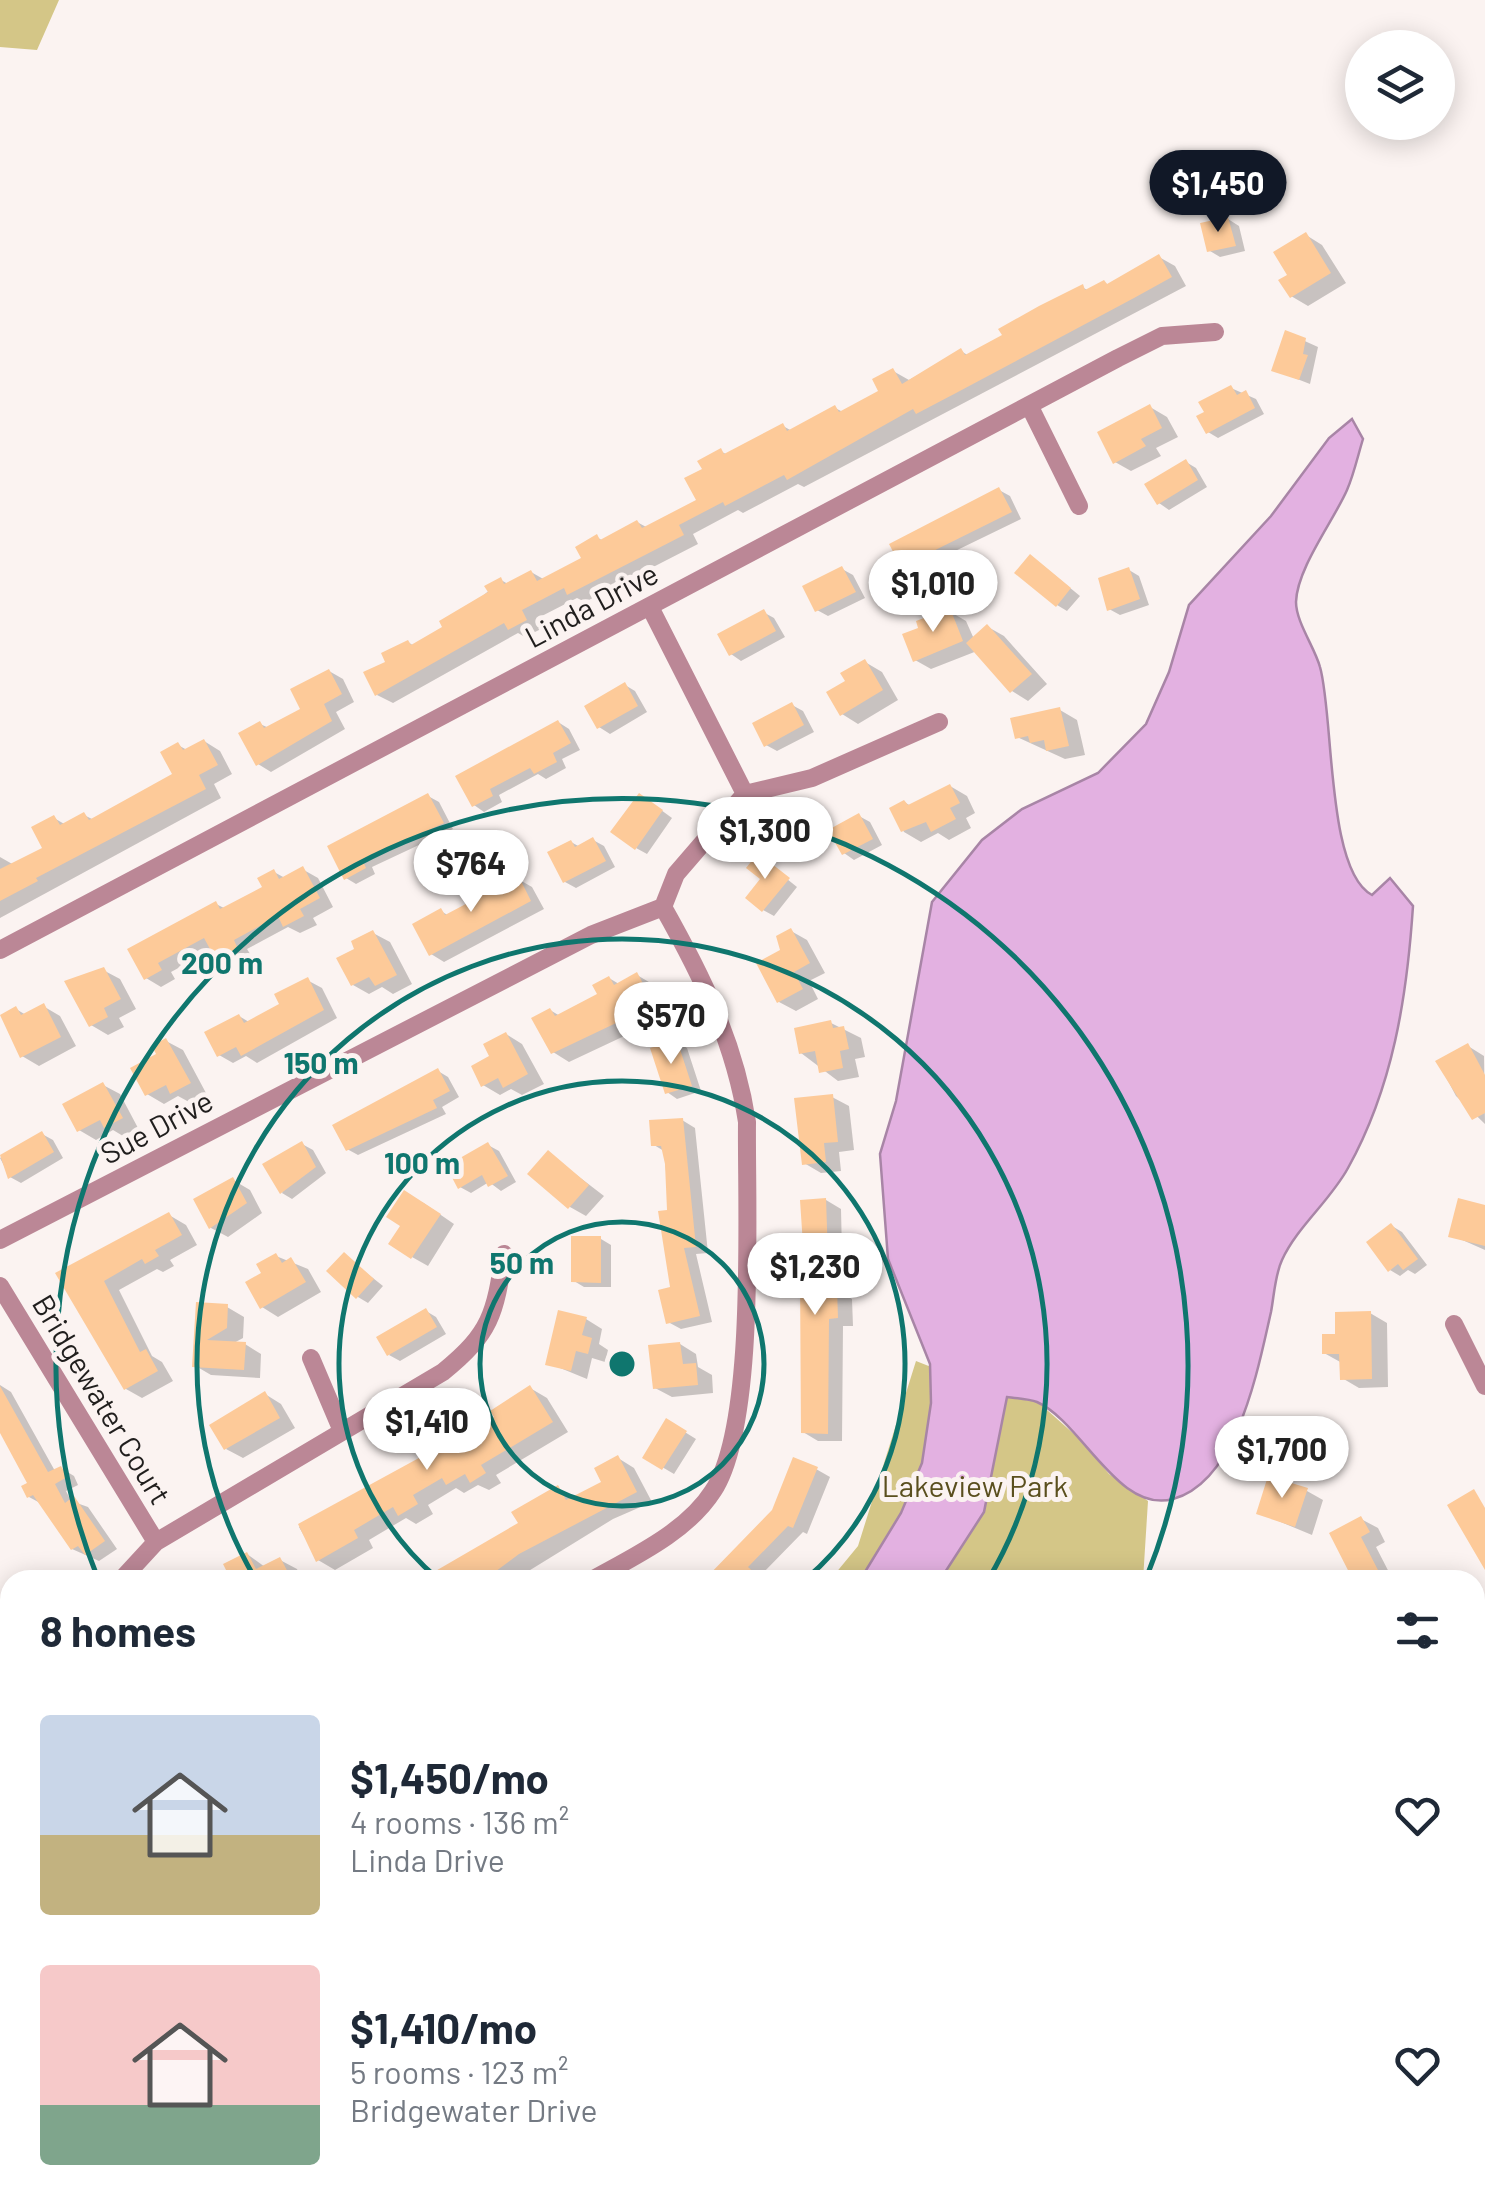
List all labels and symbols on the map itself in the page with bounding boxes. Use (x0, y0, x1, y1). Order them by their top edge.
pin: $1,450 (1137, 150, 1299, 235)
pin: $1,010 (852, 550, 1014, 635)
street label: Linda Drive (519, 554, 664, 654)
pin: $1,300 (684, 797, 846, 882)
pin: $764 (412, 830, 530, 915)
text: 200 m (181, 944, 263, 980)
pin: $570 (612, 982, 730, 1067)
text: 150 m (284, 1044, 358, 1080)
street label: Sue Drive (94, 1082, 219, 1171)
text: 100 m (384, 1144, 460, 1180)
pin: $1,230 (734, 1233, 896, 1318)
text: 50 m (490, 1244, 554, 1280)
street label: Bridgewater Court (26, 1288, 179, 1510)
centre of rings (604, 1346, 640, 1382)
pin: $1,410 (346, 1388, 508, 1473)
pin: $1,700 (1201, 1416, 1363, 1501)
park label: Lakeview Park (882, 1467, 1068, 1503)

